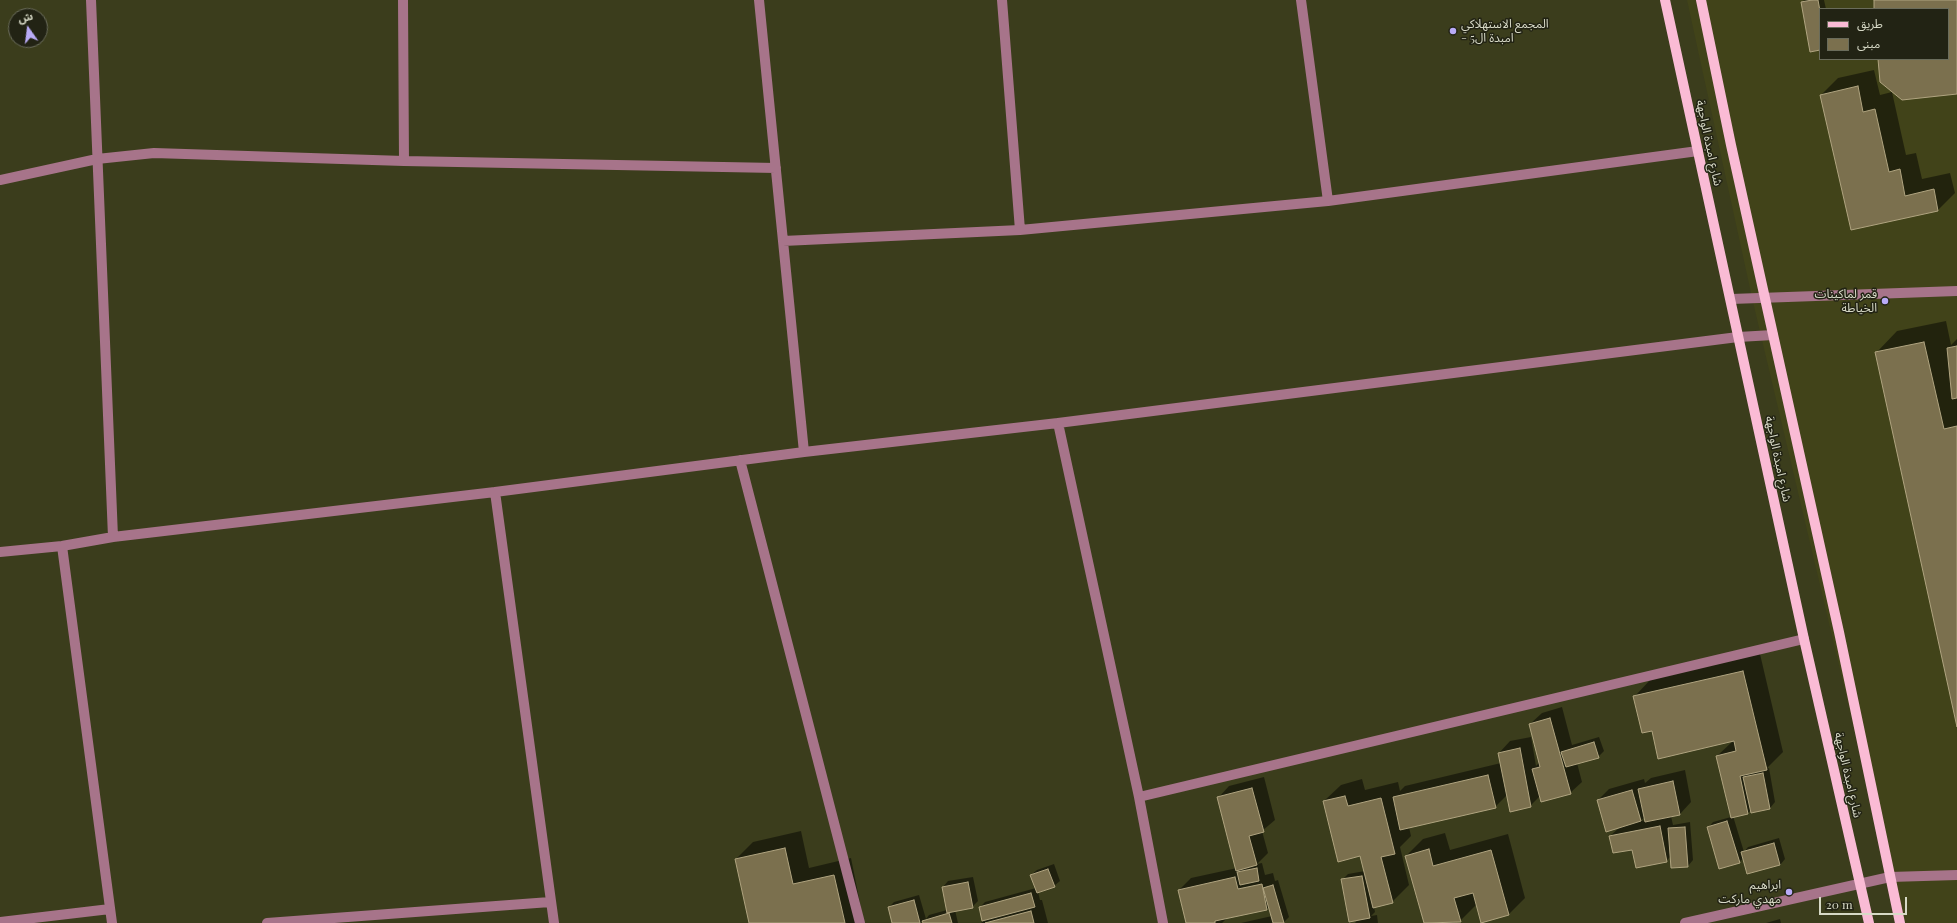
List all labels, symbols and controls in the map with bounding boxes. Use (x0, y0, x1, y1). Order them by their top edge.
north arrow (8, 8, 48, 48)
text: ش (16, 8, 34, 26)
legend (1819, 8, 1949, 60)
text: طريق (1857, 15, 1883, 31)
place label: المجمع الاستهلاكي - امبدة ال5 (1461, 17, 1549, 45)
marker: المجمع الاستهلاكي - امبدة ال5 (1448, 26, 1458, 36)
text: مبنى (1857, 35, 1880, 51)
street label: شارع امبدة الواجهة (1693, 99, 1725, 187)
place label: قمر لماكينات الخياطة (1814, 287, 1877, 315)
marker: قمر لماكينات الخياطة (1880, 296, 1890, 306)
street label: شارع امبدة الواجهة (1762, 415, 1794, 503)
street label: شارع امبدة الواجهة (1831, 731, 1865, 819)
place label: ابراهيم مهدي ماركت (1718, 878, 1781, 906)
marker: ابراهيم مهدي ماركت (1784, 887, 1794, 897)
scale bar (1821, 889, 1909, 915)
text: 20 m (1826, 896, 1853, 912)

